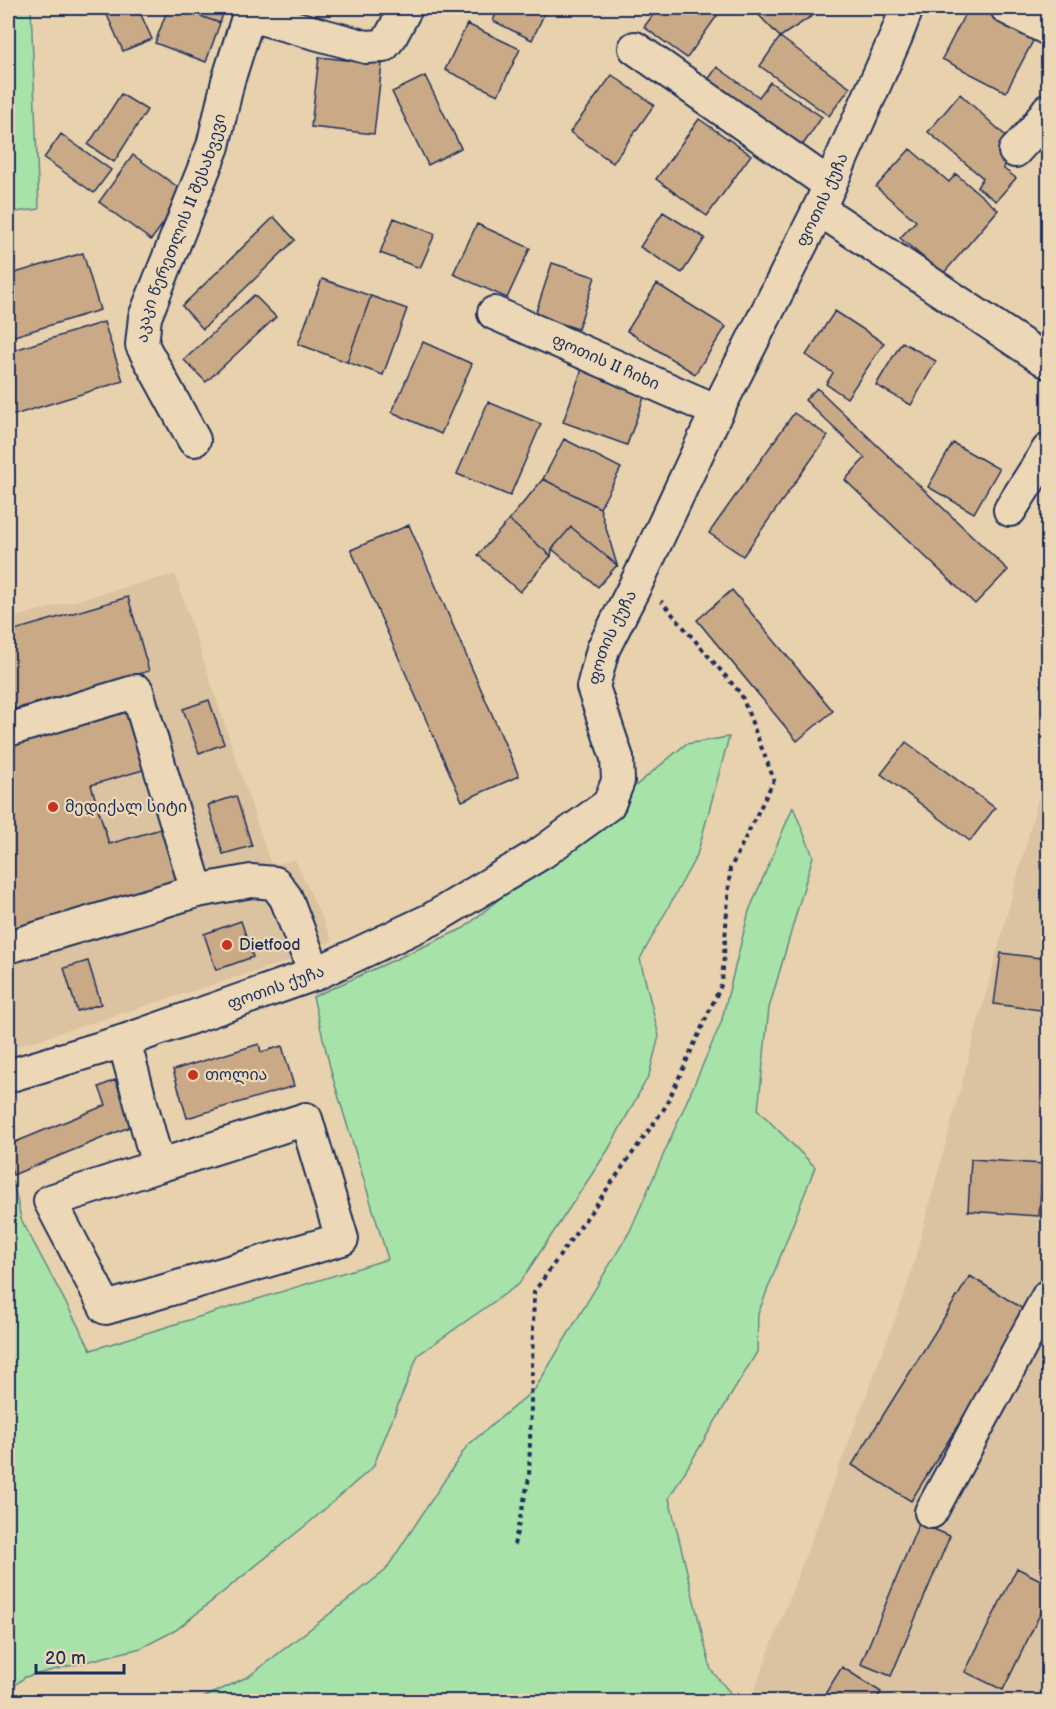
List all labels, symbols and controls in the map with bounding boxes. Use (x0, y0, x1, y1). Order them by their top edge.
street label: აკაკი წერეთლის II შესახვევი (133, 112, 230, 344)
street label: ფოთის ქუჩა (792, 150, 852, 250)
street label: ფოთის II ჩიხი (549, 330, 663, 394)
street label: ფოთის ქუჩა (584, 587, 641, 687)
place label: მედიქალ სიტი (65, 798, 187, 817)
marker: მედიქალ სიტი (46, 800, 60, 814)
place label: Dietfood (239, 936, 301, 955)
marker: Dietfood (220, 938, 234, 952)
street label: ფოთის ქუჩა (225, 962, 327, 1014)
place label: თოლია (205, 1066, 267, 1085)
marker: თოლია (186, 1068, 200, 1082)
scale bar (36, 1637, 124, 1675)
text: 20 m (45, 1648, 86, 1669)

